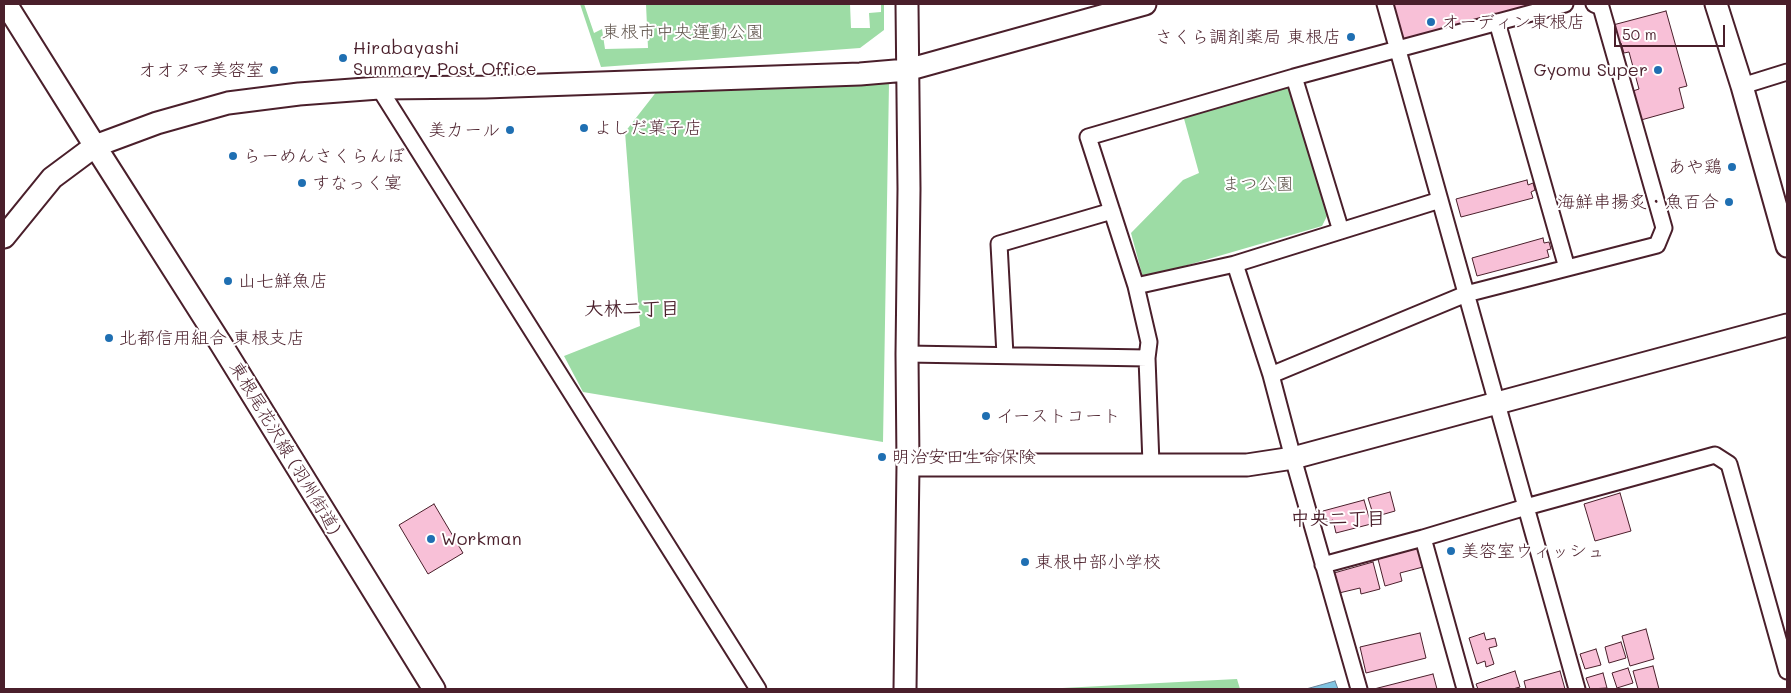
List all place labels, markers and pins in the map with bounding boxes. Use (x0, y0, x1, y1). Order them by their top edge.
place label: オーディン東根店 (1441, 11, 1585, 33)
marker: オーディン東根店 (1425, 16, 1437, 28)
place label: さくら調剤薬局 東根店 (1155, 26, 1341, 48)
marker: さくら調剤薬局 東根店 (1345, 31, 1357, 43)
place label: Hirabayashi Summary Post Office (353, 37, 537, 80)
marker: Hirabayashi Summary Post Office (337, 52, 349, 64)
place label: オオヌマ美容室 (138, 59, 264, 81)
place label: Gyomu Super (1533, 59, 1648, 81)
marker: オオヌマ美容室 (268, 64, 280, 76)
marker: Gyomu Super (1652, 64, 1664, 76)
place label: よしだ菓子店 (594, 117, 702, 139)
place label: 美カール (428, 119, 500, 141)
marker: よしだ菓子店 (578, 122, 590, 134)
marker: 美カール (504, 124, 516, 136)
place label: らーめんさくらんぼ (243, 145, 405, 167)
marker: らーめんさくらんぼ (227, 150, 239, 162)
place label: あや鶏 (1668, 156, 1722, 178)
marker: あや鶏 (1726, 161, 1738, 173)
place label: すなっく宴 (312, 172, 402, 194)
marker: すなっく宴 (296, 177, 308, 189)
place label: 海鮮串揚炙・魚百合 (1557, 191, 1719, 213)
marker: 海鮮串揚炙・魚百合 (1723, 196, 1735, 208)
place label: 山七鮮魚店 (238, 270, 328, 292)
marker: 山七鮮魚店 (222, 275, 234, 287)
place label: 北都信用組合 東根支店 (119, 327, 305, 349)
marker: 北都信用組合 東根支店 (103, 332, 115, 344)
place label: イーストコート (996, 405, 1121, 427)
marker: イーストコート (980, 410, 992, 422)
place label: 明治安田生命保険 (892, 446, 1036, 468)
marker: 明治安田生命保険 (876, 451, 888, 463)
place label: Workman (441, 528, 522, 550)
marker: Workman (425, 533, 437, 545)
place label: 美容室ウィッシュ (1461, 540, 1605, 562)
marker: 美容室ウィッシュ (1445, 545, 1457, 557)
place label: 東根中部小学校 (1035, 551, 1161, 573)
marker: 東根中部小学校 (1019, 556, 1031, 568)

